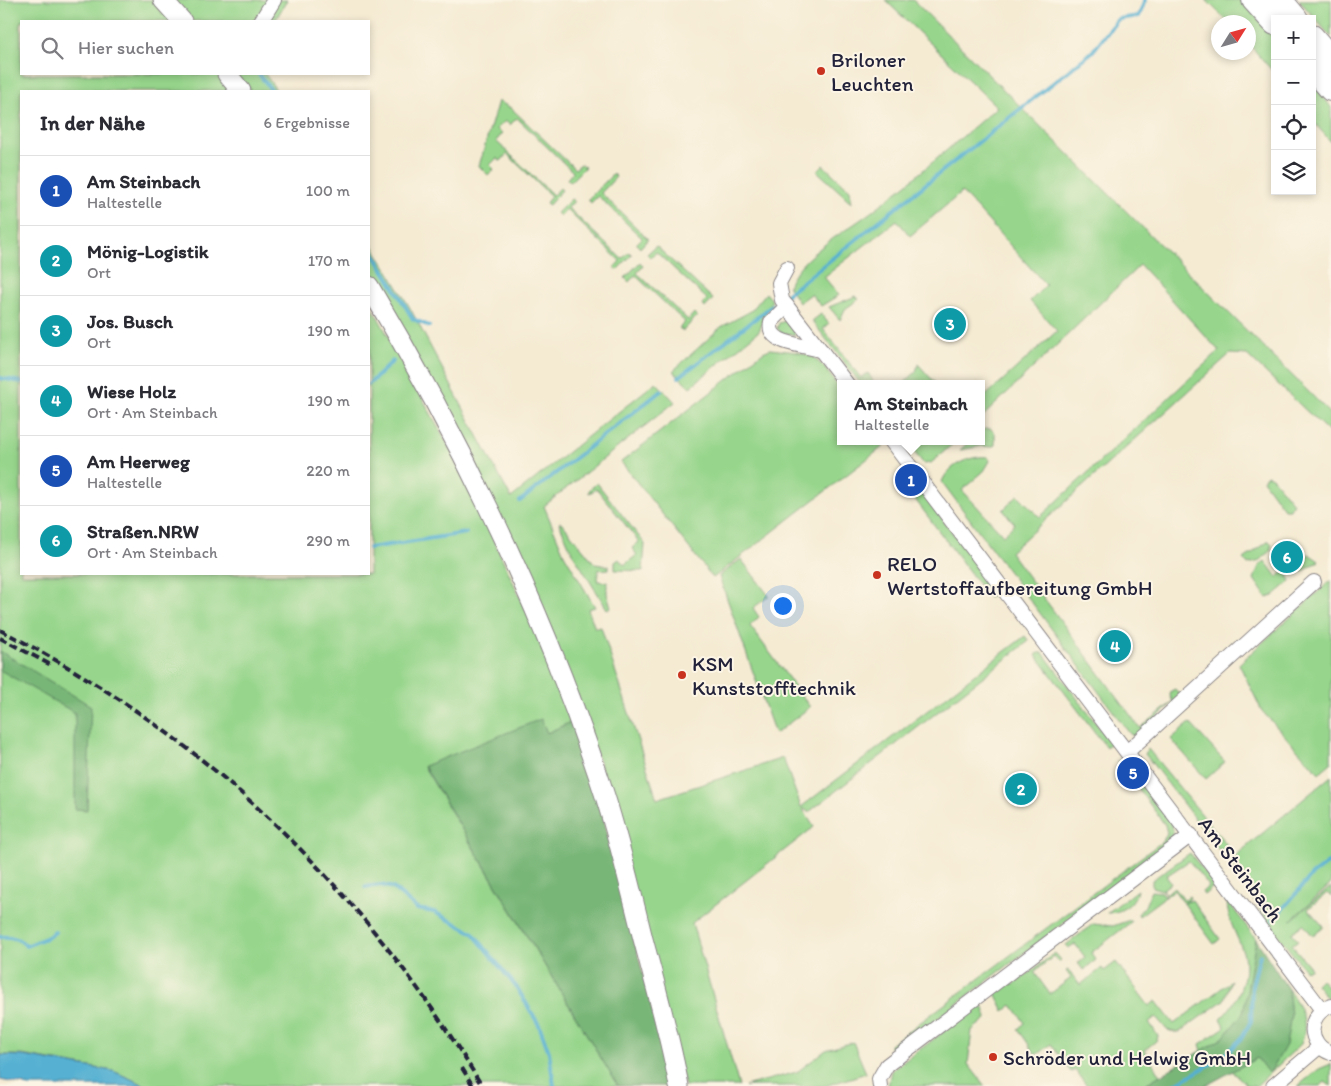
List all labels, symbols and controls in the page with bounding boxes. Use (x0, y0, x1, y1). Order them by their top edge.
north arrow (1211, 15, 1256, 60)
map controls (1271, 15, 1316, 195)
button: + (1271, 15, 1316, 60)
search box (20, 20, 370, 75)
icon: search (38, 34, 66, 62)
text: Hier suchen (78, 36, 174, 59)
place label: Briloner Leuchten (831, 47, 914, 96)
button: − (1271, 60, 1316, 105)
marker: Briloner Leuchten (815, 65, 827, 77)
button: locate (1271, 105, 1316, 150)
text: In der Nähe (40, 110, 145, 135)
text: 6 Ergebnisse (264, 113, 350, 132)
button: layers (1271, 150, 1316, 195)
text: Am Steinbach (87, 170, 200, 193)
text: 1 (52, 181, 60, 200)
text: 100 m (306, 181, 350, 200)
text: Haltestelle (87, 193, 162, 212)
text: Mönig-Logistik (87, 240, 209, 263)
text: 2 (52, 251, 60, 270)
text: 170 m (308, 251, 350, 270)
text: Ort (87, 263, 111, 282)
pin: 3 (934, 305, 966, 343)
text: Jos. Busch (87, 310, 173, 333)
text: 3 (52, 321, 60, 340)
text: 190 m (307, 321, 350, 340)
text: Ort (87, 333, 111, 352)
text: Wiese Holz (87, 380, 176, 403)
popup (837, 380, 985, 445)
text: 4 (51, 391, 61, 410)
text: 190 m (307, 391, 350, 410)
text: Am Steinbach (854, 392, 968, 415)
text: Ort · Am Steinbach (87, 403, 217, 422)
text: Haltestelle (854, 415, 929, 434)
text: Am Heerweg (87, 450, 190, 473)
text: 5 (52, 461, 60, 480)
text: 220 m (306, 461, 350, 480)
pin: 1 (895, 461, 927, 499)
text: Haltestelle (87, 473, 162, 492)
text: Straßen.NRW (87, 520, 199, 543)
text: 6 (52, 531, 60, 550)
text: 290 m (306, 531, 350, 550)
pin: 6 (1271, 538, 1303, 576)
text: Ort · Am Steinbach (87, 543, 217, 562)
place label: RELO Wertstoffaufbereitung GmbH (887, 551, 1153, 600)
marker: RELO Wertstoffaufbereitung GmbH (871, 569, 883, 581)
your location (770, 593, 796, 619)
pin: 4 (1099, 627, 1131, 665)
place label: KSM Kunststofftechnik (692, 651, 856, 700)
marker: KSM Kunststofftechnik (676, 669, 688, 681)
pin: 5 (1117, 754, 1149, 792)
pin: 2 (1005, 770, 1037, 808)
street label: Am Steinbach (1193, 811, 1289, 927)
place label: Schröder und Helwig GmbH (1003, 1045, 1251, 1070)
marker: Schröder und Helwig GmbH (987, 1051, 999, 1063)

